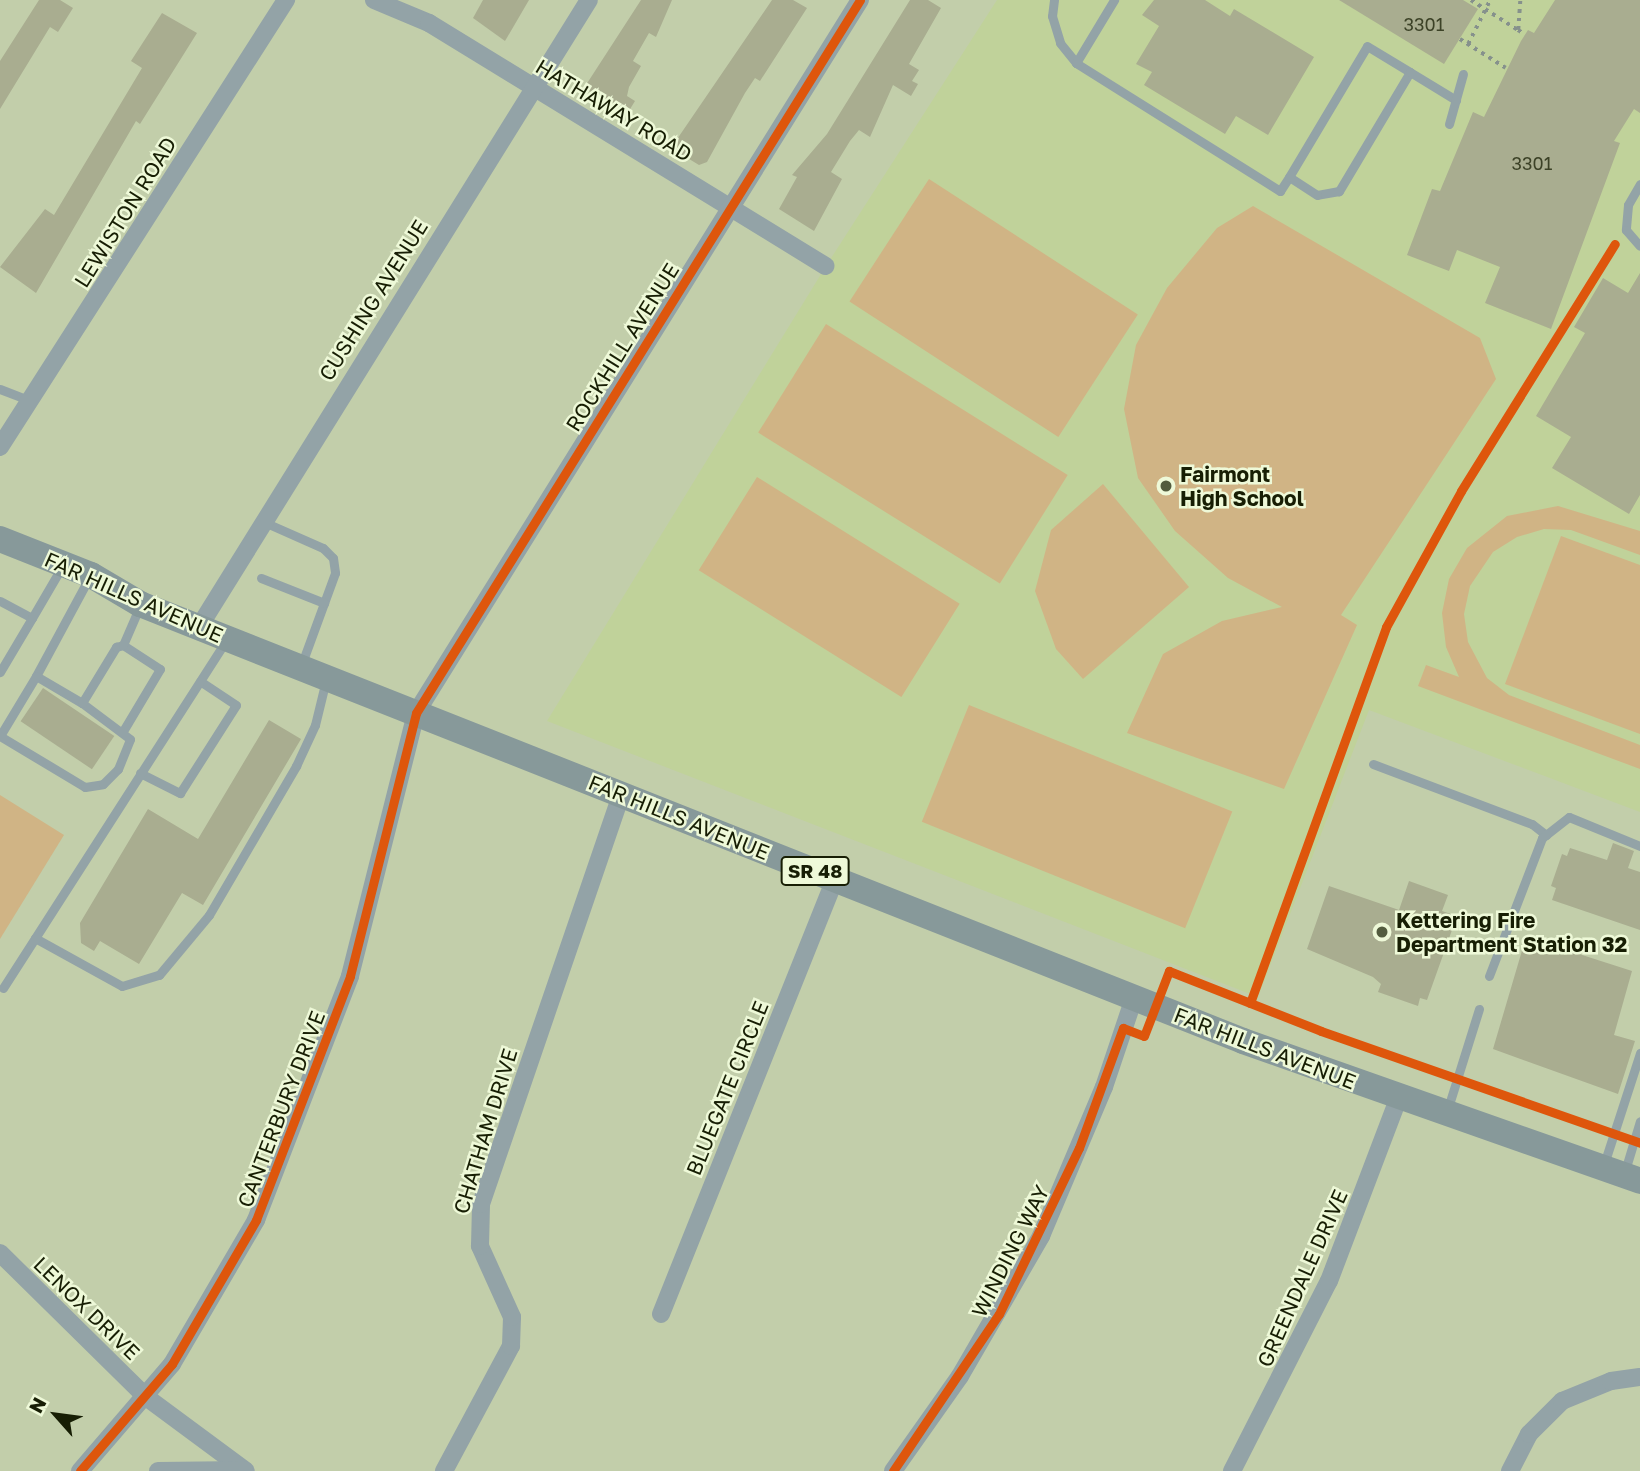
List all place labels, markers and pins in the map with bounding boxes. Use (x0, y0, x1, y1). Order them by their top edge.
place label: Fairmont High School (1180, 461, 1304, 511)
marker: Fairmont High School (1158, 478, 1174, 494)
place label: Kettering Fire Department Station 32 (1396, 907, 1627, 957)
marker: Kettering Fire Department Station 32 (1374, 924, 1390, 940)

